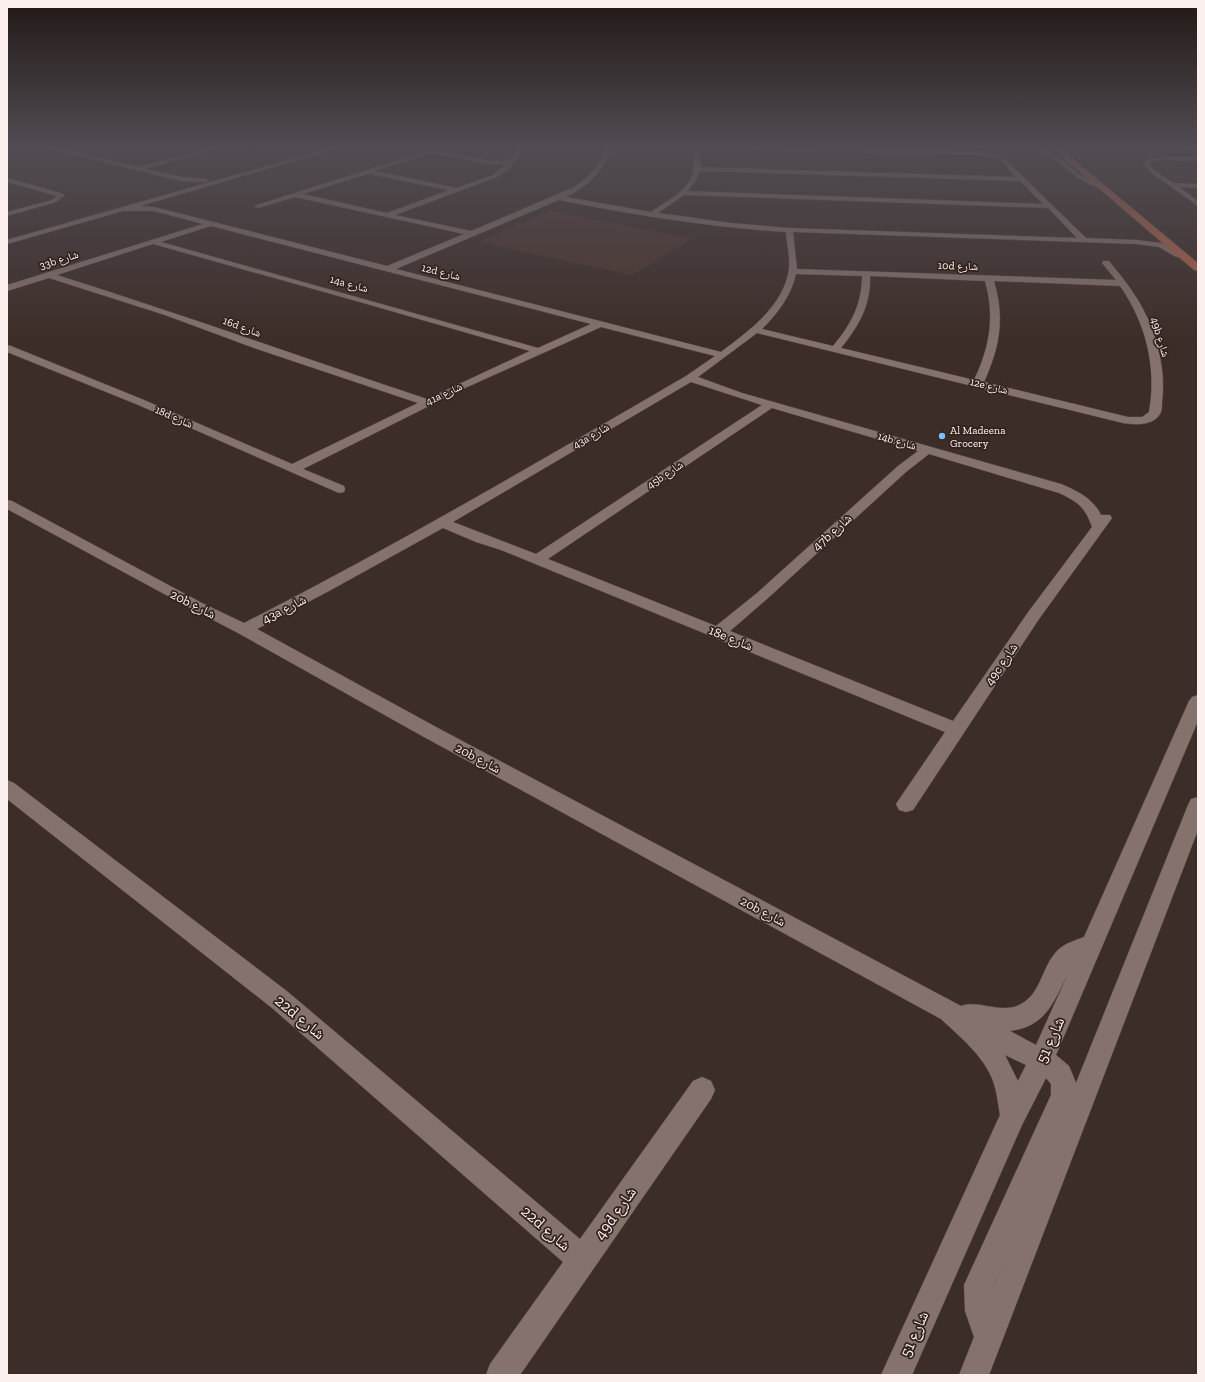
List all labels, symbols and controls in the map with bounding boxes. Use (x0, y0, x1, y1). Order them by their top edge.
street label: 33b شارع (38, 248, 80, 272)
street label: 10d شارع (938, 259, 978, 273)
street label: 12d شارع (420, 261, 462, 283)
street label: 14a شارع (329, 273, 369, 295)
street label: 16d شارع (221, 314, 263, 340)
street label: 49b شارع (1148, 315, 1172, 359)
street label: 12e شارع (969, 375, 1009, 397)
street label: 41a شارع (424, 380, 464, 408)
street label: 18d شارع (153, 403, 195, 431)
street label: 43a شارع (570, 420, 612, 452)
place label: Al Madeena Grocery (950, 424, 1006, 450)
street label: 14b شارع (876, 429, 918, 453)
marker: Al Madeena Grocery (937, 431, 947, 441)
street label: 45b شارع (644, 458, 686, 492)
street label: 47b شارع (809, 511, 856, 555)
street label: 20b شارع (167, 586, 218, 624)
street label: 43a شارع (260, 592, 309, 628)
street label: 18e شارع (706, 622, 755, 655)
street label: 49c شارع (981, 640, 1022, 689)
street label: 20b شارع (452, 740, 503, 778)
street label: 20b شارع (737, 893, 788, 931)
street label: 22d شارع (271, 991, 329, 1044)
street label: شارع 51 (1031, 1014, 1069, 1066)
street label: 49d شارع (590, 1183, 641, 1244)
street label: 22d شارع (517, 1201, 575, 1255)
street label: شارع 51 (895, 1308, 933, 1360)

